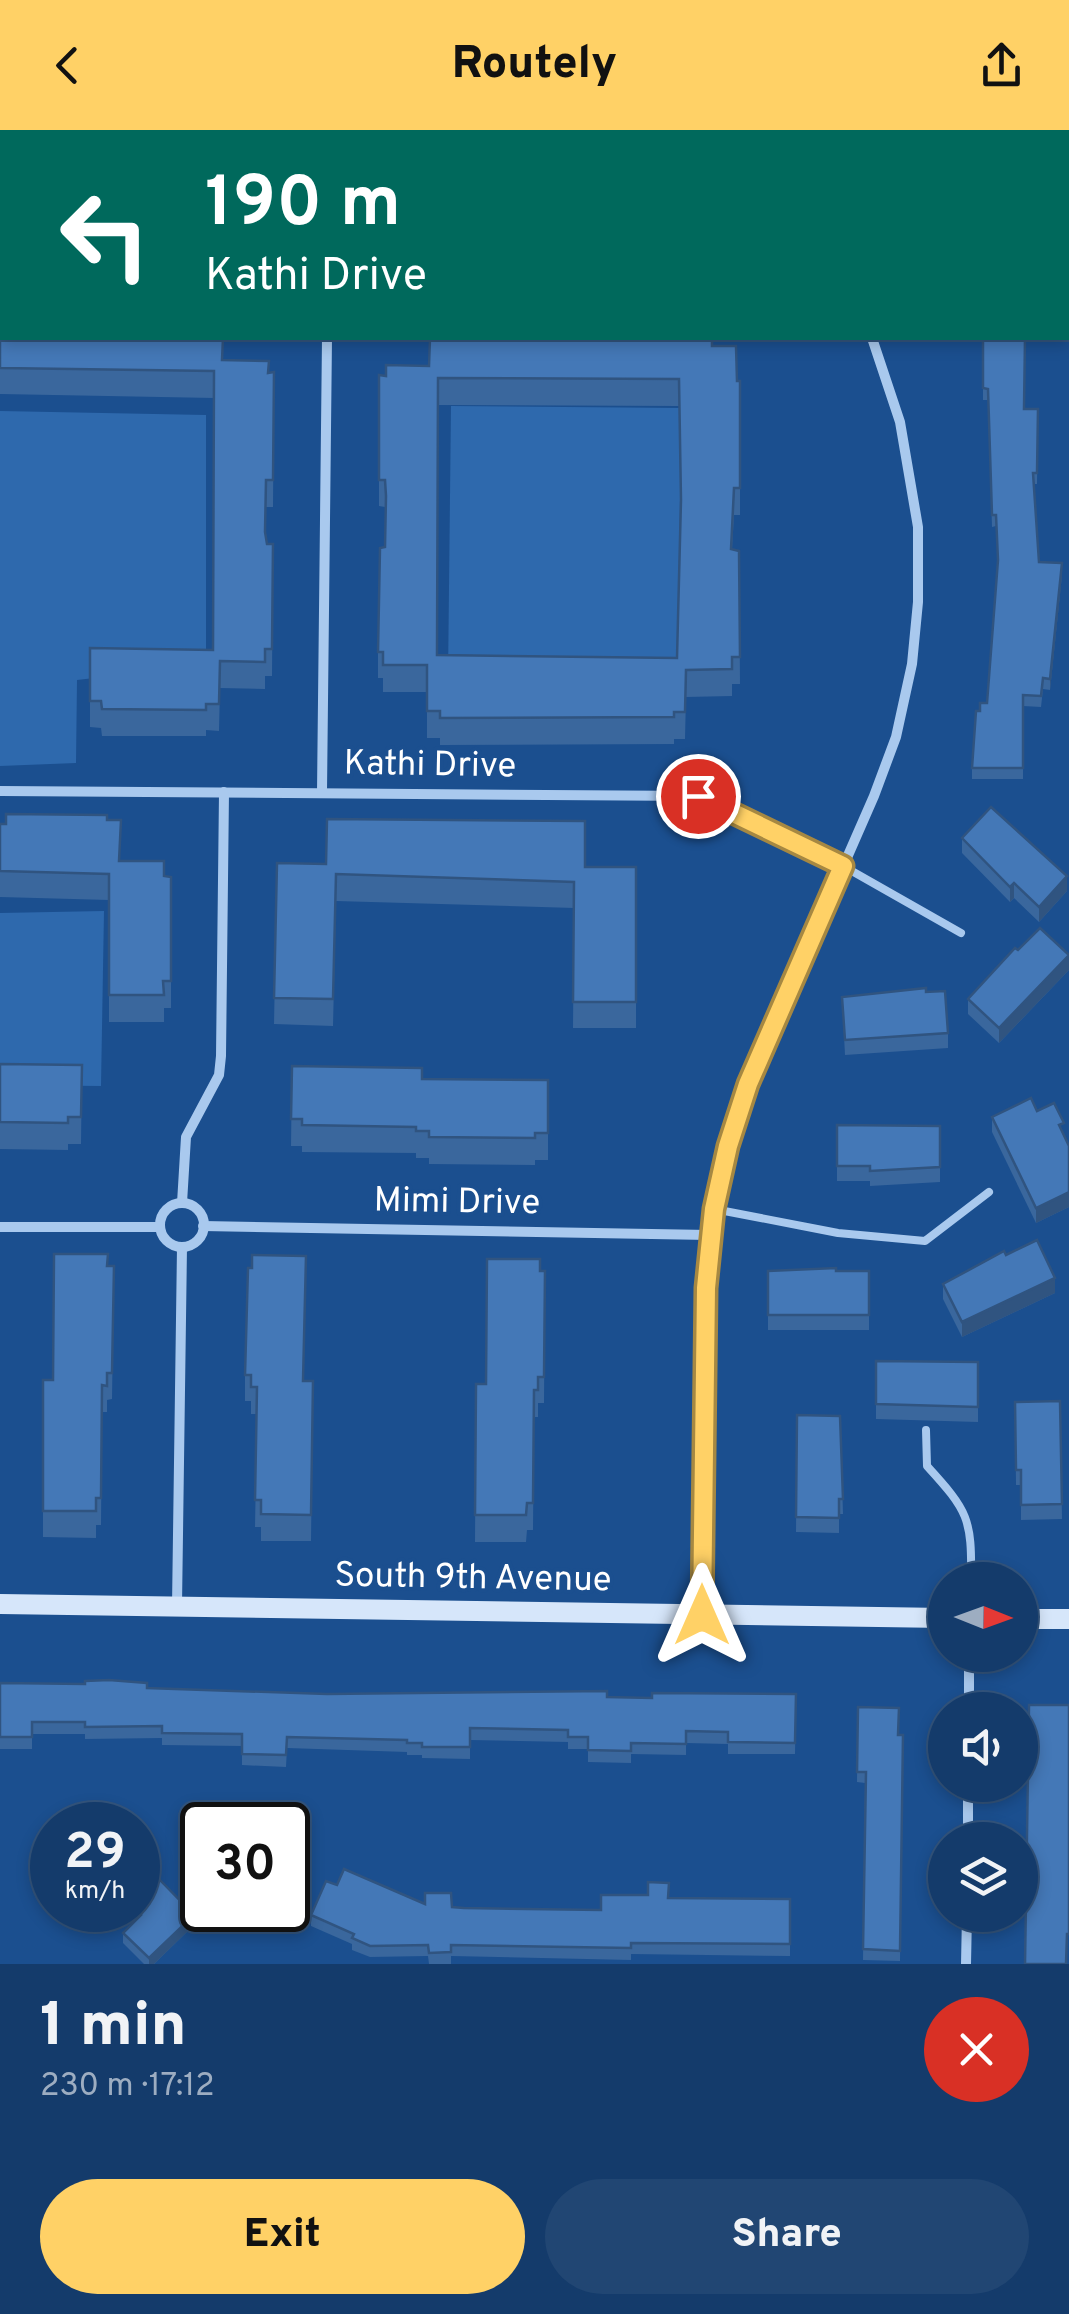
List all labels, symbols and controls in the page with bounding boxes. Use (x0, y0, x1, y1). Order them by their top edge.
text: Routely (452, 37, 617, 94)
icon: back (40, 38, 95, 93)
icon: share (974, 38, 1029, 93)
text: 190 m (205, 162, 401, 251)
icon: left (40, 170, 170, 300)
text: Kathi Drive (205, 249, 427, 306)
street label: Kathi Drive (343, 742, 517, 790)
pin (656, 754, 741, 839)
icon: arrive (671, 769, 726, 824)
street label: Mimi Drive (373, 1180, 541, 1226)
street label: South 9th Avenue (334, 1555, 612, 1603)
north arrow (928, 1562, 1038, 1672)
map controls (928, 1562, 1038, 1932)
position arrow (650, 1563, 754, 1667)
button: sound (928, 1692, 1038, 1802)
speed limit sign: 30 (180, 1802, 310, 1932)
button: layers (928, 1822, 1038, 1932)
text: 29 (64, 1823, 126, 1886)
text: km/h (65, 1876, 125, 1908)
text: 1 min (40, 1991, 187, 2067)
button: close (924, 1997, 1029, 2102)
text: 230 m · 17:12 (40, 2067, 215, 2107)
button: Exit (40, 2179, 525, 2294)
button: Share (545, 2179, 1029, 2294)

